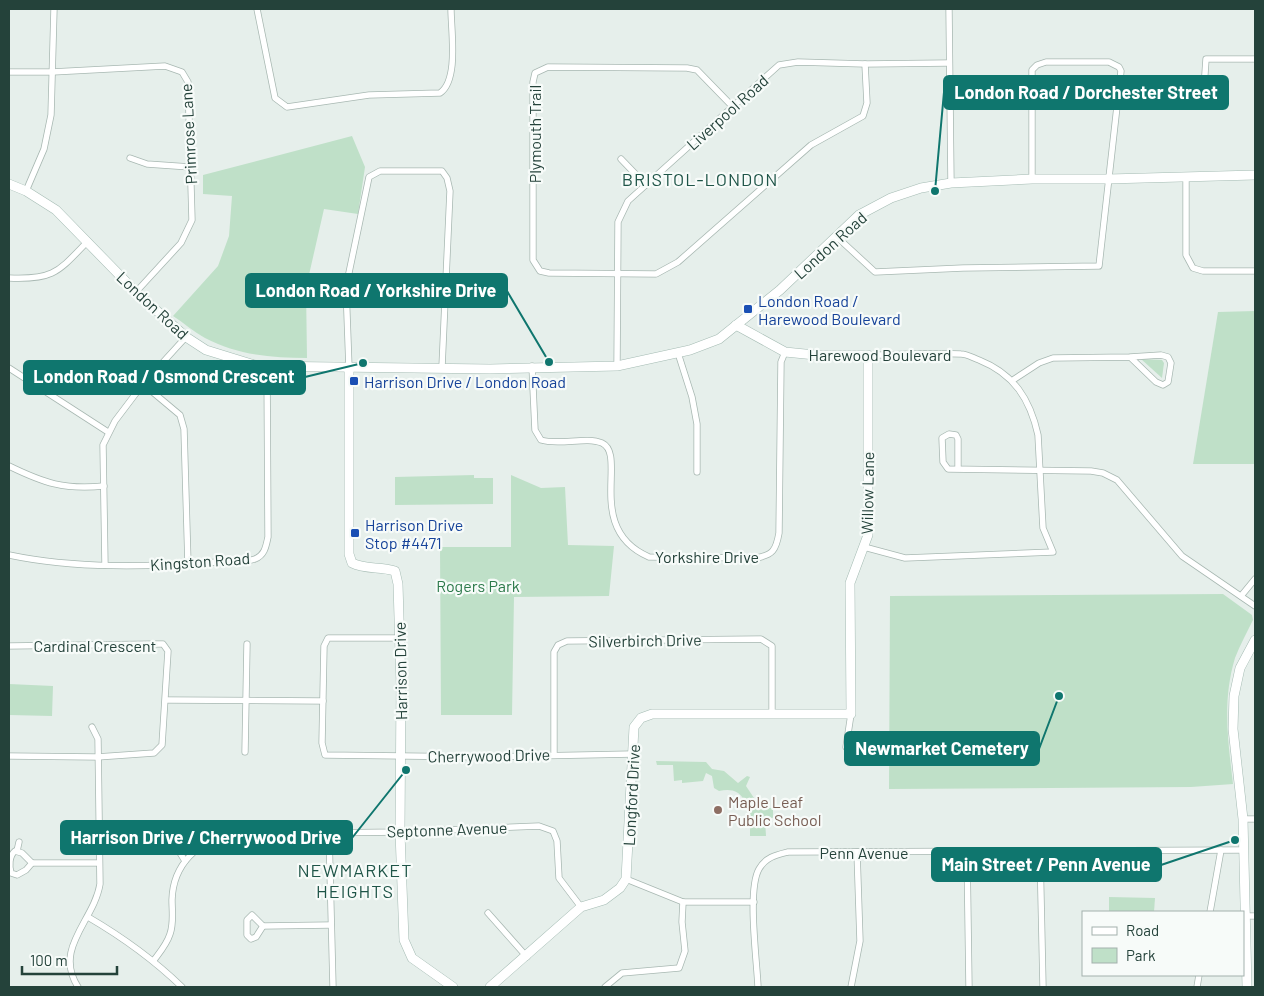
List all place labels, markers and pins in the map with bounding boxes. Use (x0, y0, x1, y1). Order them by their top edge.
callout: London Road / Dorchester Street (944, 76, 1228, 109)
callout: London Road / Yorkshire Drive (246, 274, 507, 307)
place label: London Road / Harewood Boulevard (758, 291, 901, 328)
marker: London Road / Harewood Boulevard (742, 303, 754, 315)
callout: London Road / Osmond Crescent (24, 361, 305, 394)
place label: Harrison Drive / London Road (364, 372, 566, 391)
marker: Harrison Drive / London Road (348, 375, 360, 387)
place label: Harrison Drive Stop #4471 (365, 515, 463, 552)
marker: Harrison Drive Stop #4471 (349, 527, 361, 539)
callout: Newmarket Cemetery (845, 732, 1039, 765)
place label: Maple Leaf Public School (728, 792, 821, 829)
marker: Maple Leaf Public School (712, 804, 724, 816)
callout: Harrison Drive / Cherrywood Drive (61, 821, 352, 854)
callout: Main Street / Penn Avenue (932, 848, 1161, 881)

